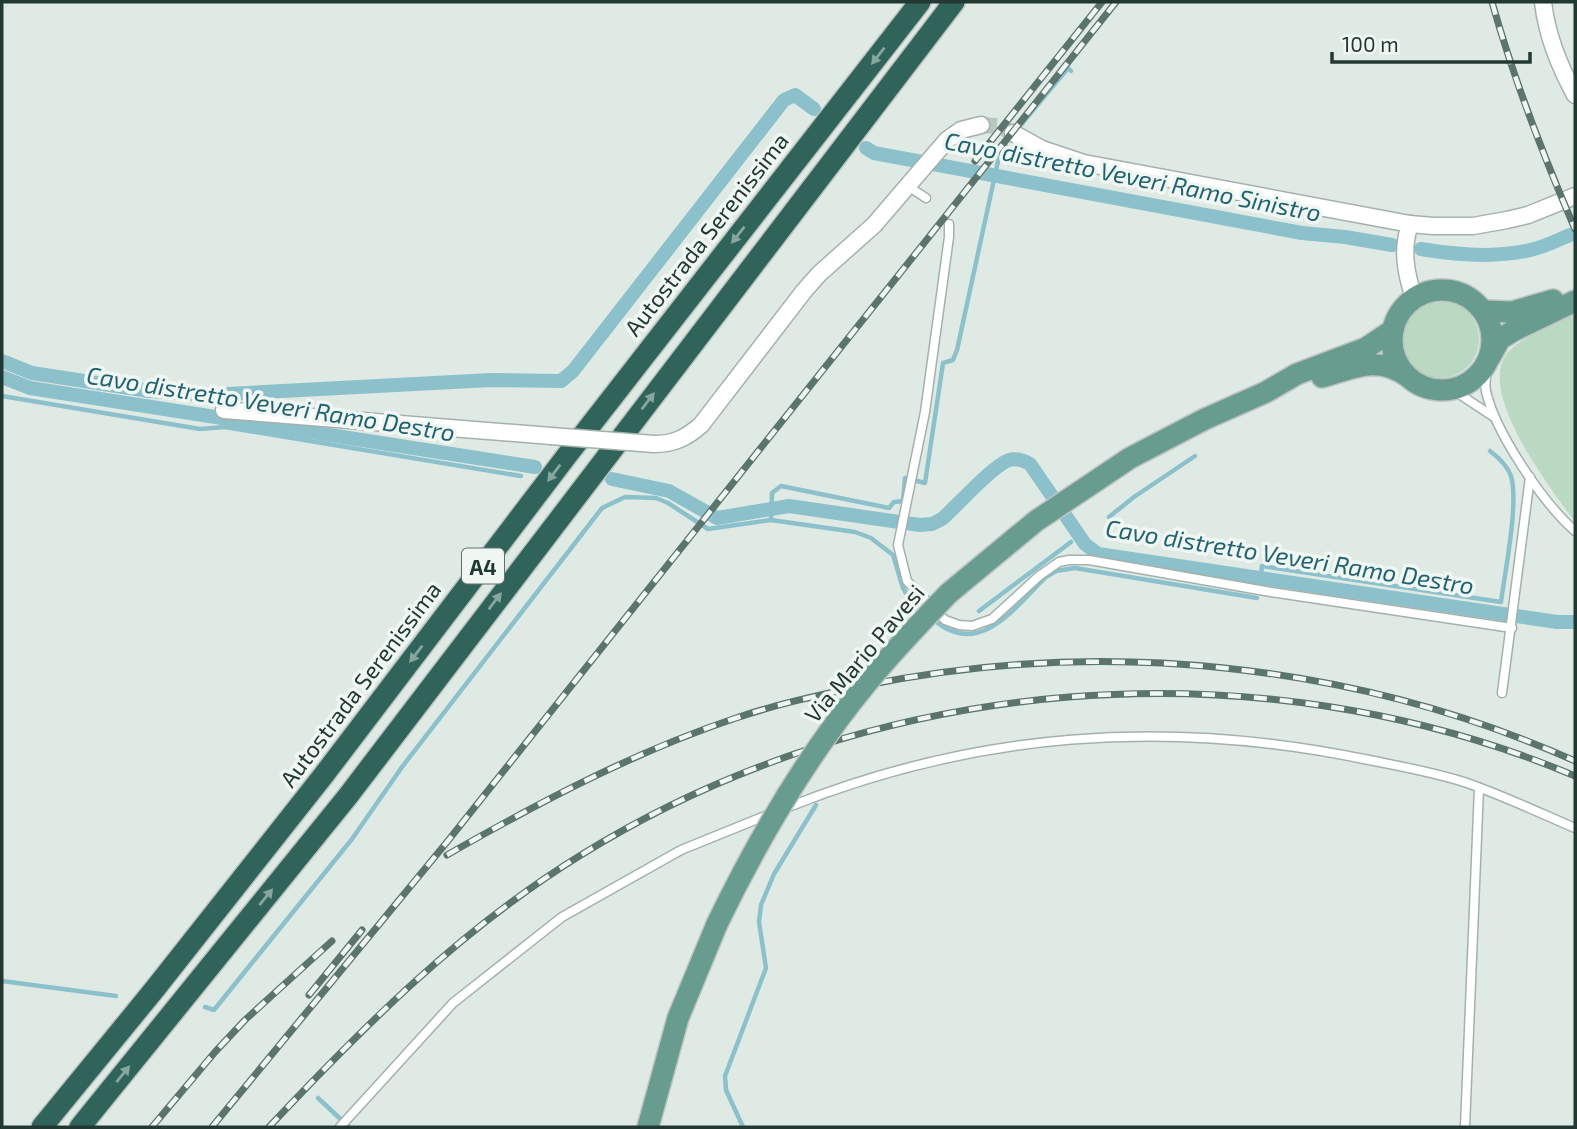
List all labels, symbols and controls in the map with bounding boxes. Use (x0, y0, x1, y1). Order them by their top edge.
scale bar (1332, 21, 1530, 65)
text: 100 m (1342, 31, 1399, 56)
one-way arrow (870, 46, 885, 64)
water label: Cavo distretto Veveri Ramo Sinistro (942, 125, 1324, 227)
street label: Autostrada Serenissima (618, 127, 794, 341)
one-way arrow (731, 226, 746, 244)
water label: Cavo distretto Veveri Ramo Destro (85, 360, 457, 446)
one-way arrow (640, 392, 655, 410)
one-way arrow (547, 464, 561, 482)
water label: Cavo distretto Veveri Ramo Destro (1104, 513, 1476, 599)
road number: A4 (462, 548, 504, 584)
street label: Autostrada Serenissima (274, 576, 446, 792)
street label: Via Mario Pavesi (798, 578, 930, 728)
one-way arrow (488, 593, 503, 611)
one-way arrow (409, 645, 423, 663)
one-way arrow (258, 889, 273, 906)
one-way arrow (115, 1066, 130, 1083)

